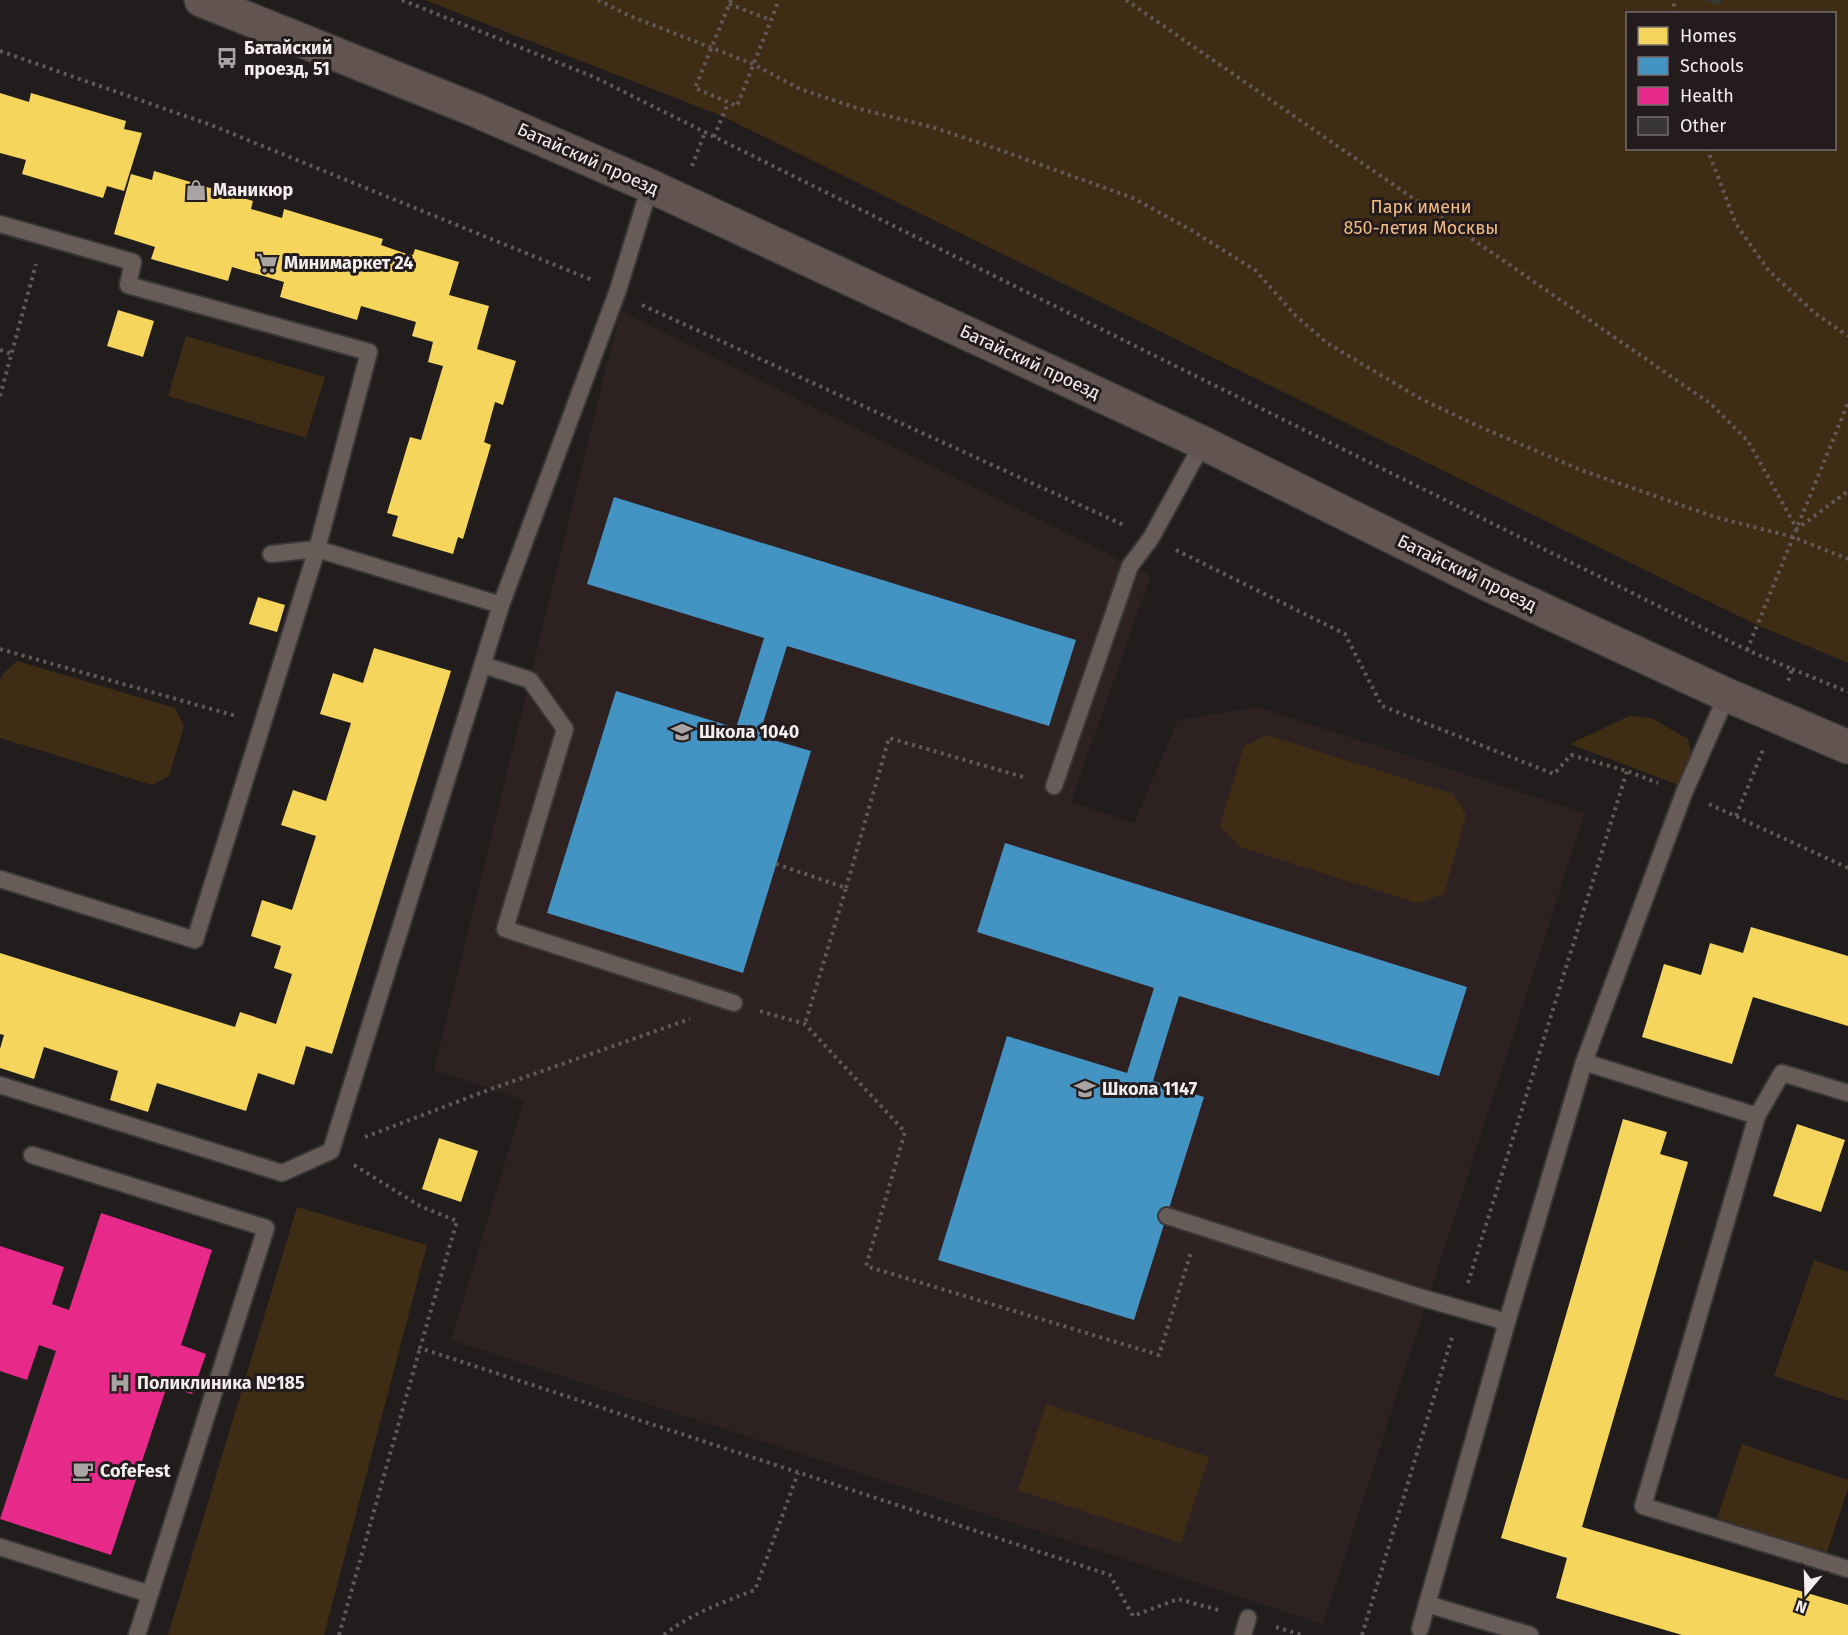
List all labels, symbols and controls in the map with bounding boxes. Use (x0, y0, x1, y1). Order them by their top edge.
legend (1626, 12, 1836, 150)
text: Homes (1680, 25, 1736, 47)
place label: Батайский проезд, 51 (244, 37, 332, 80)
bus stop icon: Батайский проезд, 51 (215, 46, 239, 70)
text: Schools (1680, 55, 1744, 77)
text: Health (1680, 85, 1734, 107)
text: Other (1680, 115, 1726, 137)
street label: Батайский проезд (514, 118, 662, 200)
shop icon: Маникюр (184, 178, 208, 202)
place label: Маникюр (213, 179, 294, 201)
park label: Парк имени 850-летия Москвы (1343, 196, 1499, 239)
supermarket icon: Минимаркет 24 (255, 251, 279, 275)
place label: Минимаркет 24 (284, 252, 414, 274)
street label: Батайский проезд (956, 320, 1104, 404)
street label: Батайский проезд (1394, 530, 1540, 616)
school or university icon: Школа 1040 (670, 720, 694, 744)
place label: Школа 1040 (699, 721, 799, 743)
school or university icon: Школа 1147 (1073, 1077, 1097, 1101)
place label: Школа 1147 (1102, 1078, 1198, 1100)
hospital icon: Поликлиника №185 (108, 1371, 132, 1395)
place label: Поликлиника №185 (137, 1372, 305, 1394)
cafe icon: CofeFest (71, 1459, 95, 1483)
place label: CofeFest (100, 1460, 171, 1482)
north arrow (1776, 1563, 1836, 1623)
text: N (1793, 1596, 1809, 1617)

